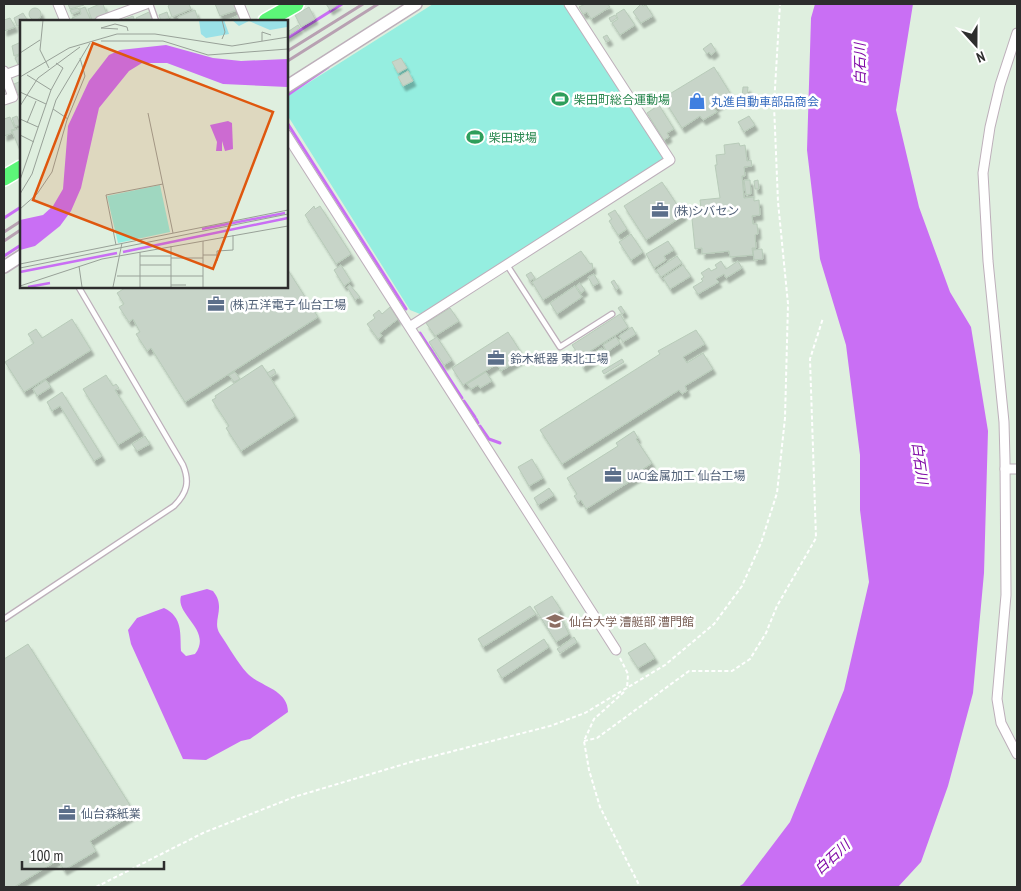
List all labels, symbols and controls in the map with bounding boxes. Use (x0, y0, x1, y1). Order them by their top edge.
inset map (20, 20, 288, 288)
north arrow (951, 20, 1001, 70)
water label: 白石川 (851, 41, 869, 85)
text: N (974, 47, 987, 67)
sports icon: 柴田町総合運動場 (550, 89, 570, 109)
shop icon: 丸進自動車部品商会 (687, 91, 707, 111)
place label: 柴田町総合運動場 (574, 92, 670, 107)
place label: 丸進自動車部品商会 (711, 94, 819, 109)
sports icon: 柴田球場 (465, 127, 485, 147)
place label: 柴田球場 (489, 130, 537, 145)
office icon: (株)シバセン (650, 200, 670, 220)
place label: (株)シバセン (674, 203, 739, 218)
office icon: (株)五洋電子 仙台工場 (206, 294, 226, 314)
place label: (株)五洋電子 仙台工場 (230, 297, 346, 312)
office icon: 鈴木紙器 東北工場 (486, 348, 506, 368)
place label: 鈴木紙器 東北工場 (510, 351, 609, 366)
water label: 白石川 (908, 441, 932, 487)
office icon: UACJ金属加工 仙台工場 (603, 465, 623, 485)
place label: UACJ金属加工 仙台工場 (627, 468, 746, 483)
school or university icon: 仙台大学 漕艇部 漕門館 (545, 611, 565, 631)
place label: 仙台大学 漕艇部 漕門館 (569, 614, 694, 629)
office icon: 仙台森紙業 (57, 803, 77, 823)
place label: 仙台森紙業 (81, 806, 141, 821)
water label: 白石川 (811, 835, 855, 878)
scale bar (22, 838, 165, 870)
text: 100 m (30, 846, 63, 865)

